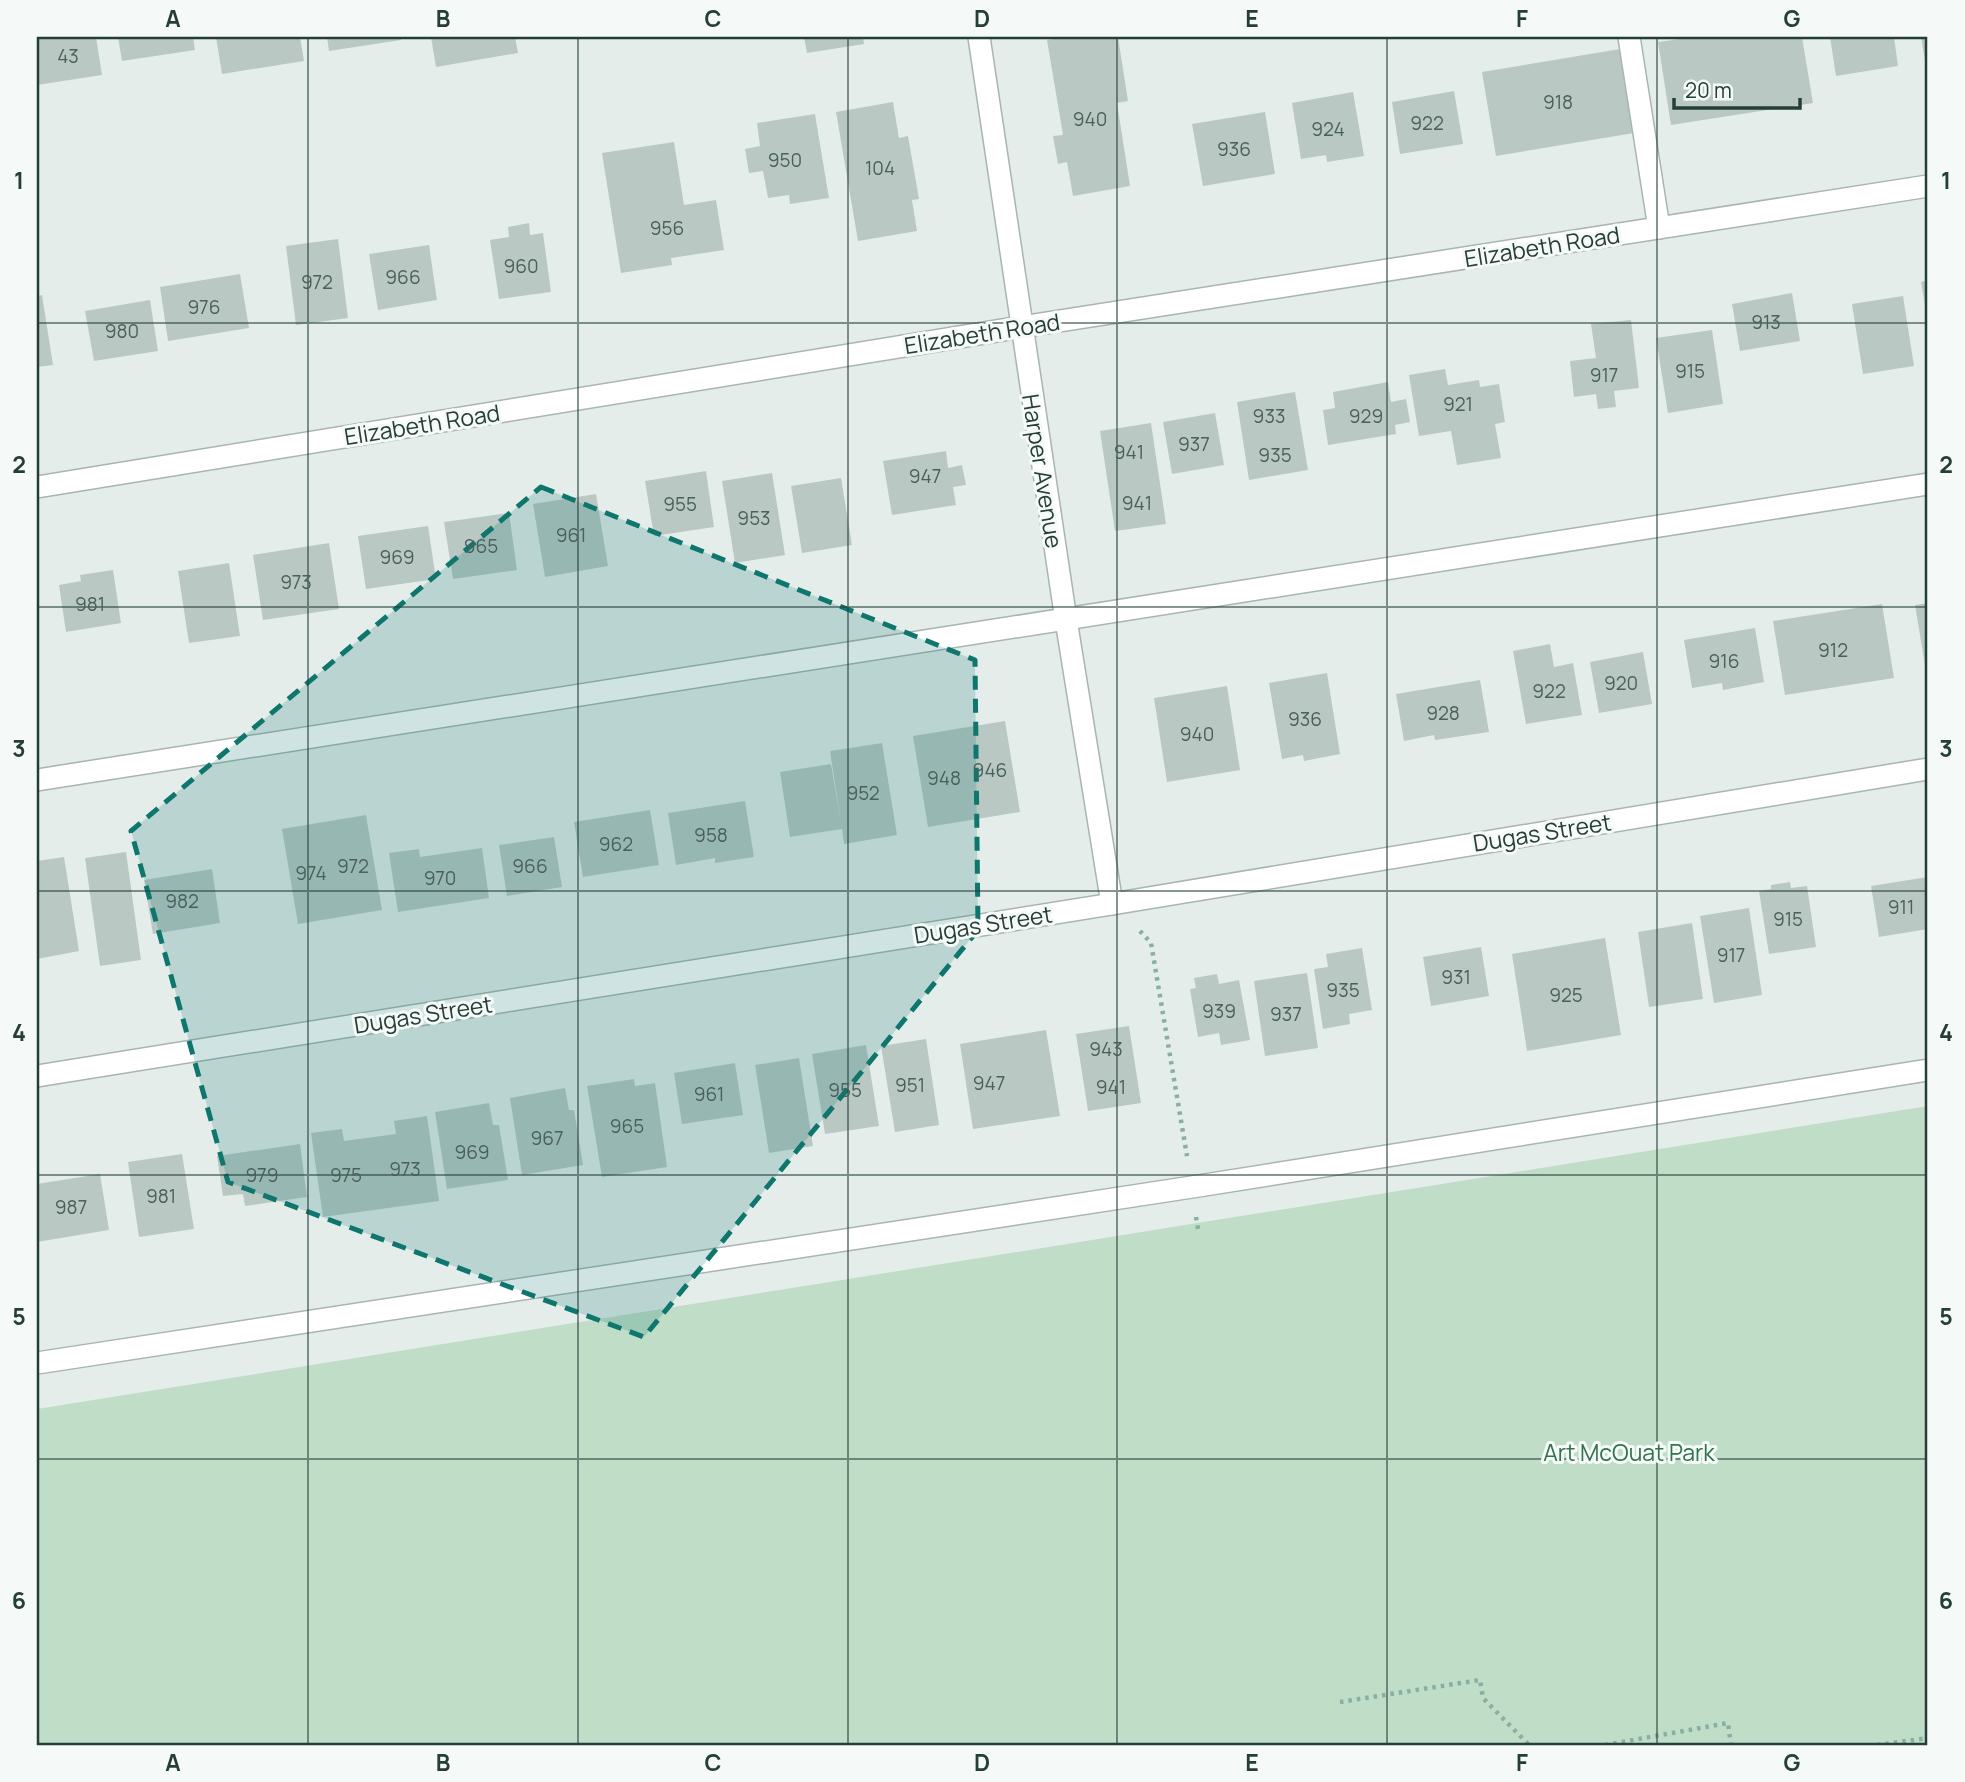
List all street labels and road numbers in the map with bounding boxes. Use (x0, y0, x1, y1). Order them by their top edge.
street label: Elizabeth Road (1462, 218, 1622, 274)
street label: Elizabeth Road (902, 305, 1062, 361)
street label: Harper Avenue (1015, 392, 1071, 550)
street label: Elizabeth Road (342, 396, 502, 452)
street label: Dugas Street (1470, 805, 1614, 859)
street label: Dugas Street (911, 897, 1055, 951)
street label: Dugas Street (351, 987, 495, 1041)

